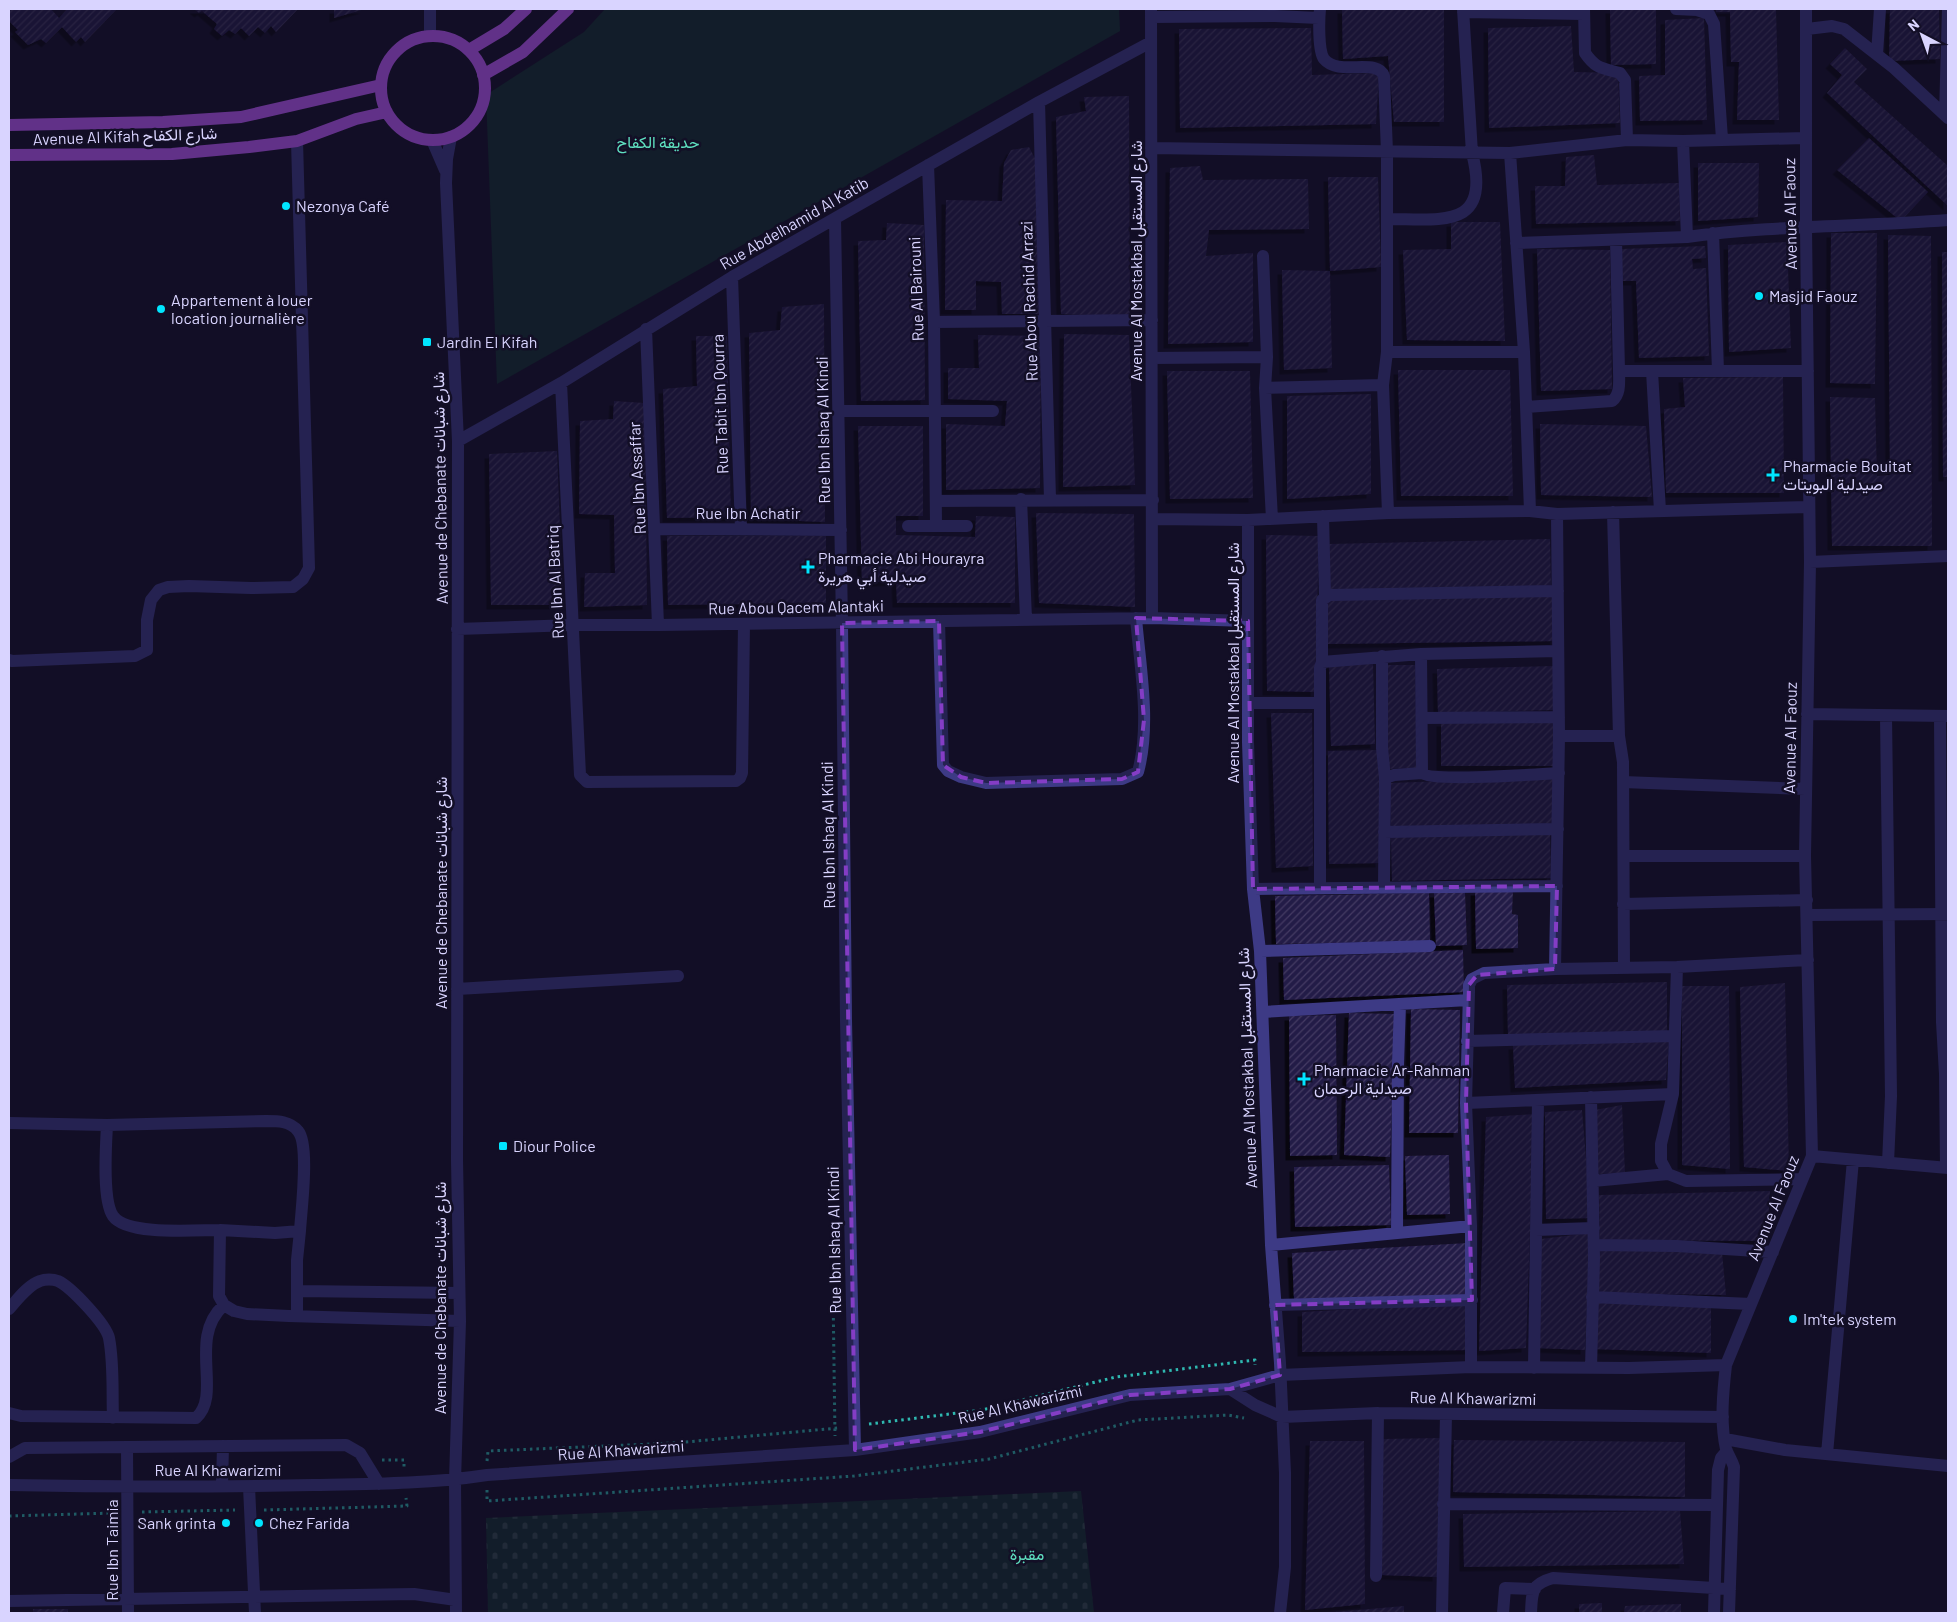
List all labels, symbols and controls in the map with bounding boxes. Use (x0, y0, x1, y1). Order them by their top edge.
north arrow (1897, 10, 1947, 60)
text: N (1904, 15, 1922, 34)
street label: Avenue Al Kifah شارع الكفاح (32, 123, 218, 151)
park label: حديقة الكفاح (616, 132, 700, 154)
street label: Avenue Al Mostakbal شارع المستقبل (1126, 140, 1148, 382)
street label: Avenue Al Faouz (1779, 158, 1800, 270)
street label: Rue Abdelhamid Al Katib (716, 172, 871, 273)
place label: Nezonya Café (296, 196, 389, 215)
marker: Nezonya Café (280, 200, 292, 212)
street label: Rue Abou Rachid Arrazi (1016, 220, 1041, 382)
street label: Rue Al Bairouni (904, 236, 927, 342)
place label: Masjid Faouz (1769, 286, 1857, 305)
place label: Appartement à louer location journalière (171, 290, 313, 327)
marker: Masjid Faouz (1753, 290, 1765, 302)
marker: Appartement à louer location journalière (155, 303, 167, 315)
place label: Jardin El Kifah (437, 332, 537, 351)
street label: Rue Tabit Ibn Qourra (708, 334, 731, 474)
marker: Jardin El Kifah (421, 336, 433, 348)
street label: Rue Ibn Ishaq Al Kindi (812, 356, 833, 504)
street label: Avenue de Chebanate شارع شبانات (428, 371, 454, 605)
street label: Rue Ibn Assaffar (624, 421, 649, 535)
place label: Pharmacie Bouitat صيدلية البويتات (1783, 456, 1912, 495)
marker: Pharmacie Bouitat صيدلية البويتات (1767, 469, 1779, 481)
street label: Rue Ibn Achatir (695, 503, 801, 522)
street label: Rue Ibn Al Batriq (542, 525, 567, 639)
street label: Avenue Al Mostakbal شارع المستقبل (1223, 542, 1245, 784)
place label: Pharmacie Abi Hourayra صيدلية أبي هريرة (818, 548, 984, 590)
marker: Pharmacie Abi Hourayra صيدلية أبي هريرة (802, 561, 814, 573)
street label: Rue Abou Qacem Alantaki (708, 595, 884, 618)
street label: Avenue Al Faouz (1779, 682, 1800, 794)
street label: Rue Ibn Ishaq Al Kindi (817, 761, 838, 909)
street label: Avenue de Chebanate شارع شبانات (431, 777, 453, 1009)
street label: Avenue Al Mostakbal شارع المستقبل (1233, 947, 1263, 1189)
place label: Pharmacie Ar-Rahman صيدلية الرحمان (1314, 1060, 1470, 1099)
marker: Pharmacie Ar-Rahman صيدلية الرحمان (1298, 1073, 1310, 1085)
place label: Diour Police (513, 1136, 596, 1155)
marker: Diour Police (497, 1140, 509, 1152)
street label: Avenue Al Faouz (1743, 1152, 1802, 1263)
street label: Rue Ibn Ishaq Al Kindi (823, 1166, 844, 1314)
street label: Avenue de Chebanate شارع شبانات (430, 1182, 452, 1414)
place label: Im'tek system (1803, 1309, 1896, 1328)
marker: Im'tek system (1787, 1313, 1799, 1325)
street label: Rue Al Khawarizmi (956, 1380, 1084, 1427)
street label: Rue Al Khawarizmi (1409, 1387, 1537, 1408)
street label: Rue Al Khawarizmi (557, 1436, 685, 1463)
street label: Rue Al Khawarizmi (154, 1460, 282, 1479)
street label: Rue Ibn Taimia (102, 1499, 121, 1601)
place label: Sank grinta (138, 1513, 216, 1532)
place label: Chez Farida (269, 1513, 350, 1532)
marker: Sank grinta (220, 1517, 232, 1529)
marker: Chez Farida (253, 1517, 265, 1529)
park label: مقبرة (1010, 1544, 1044, 1565)

